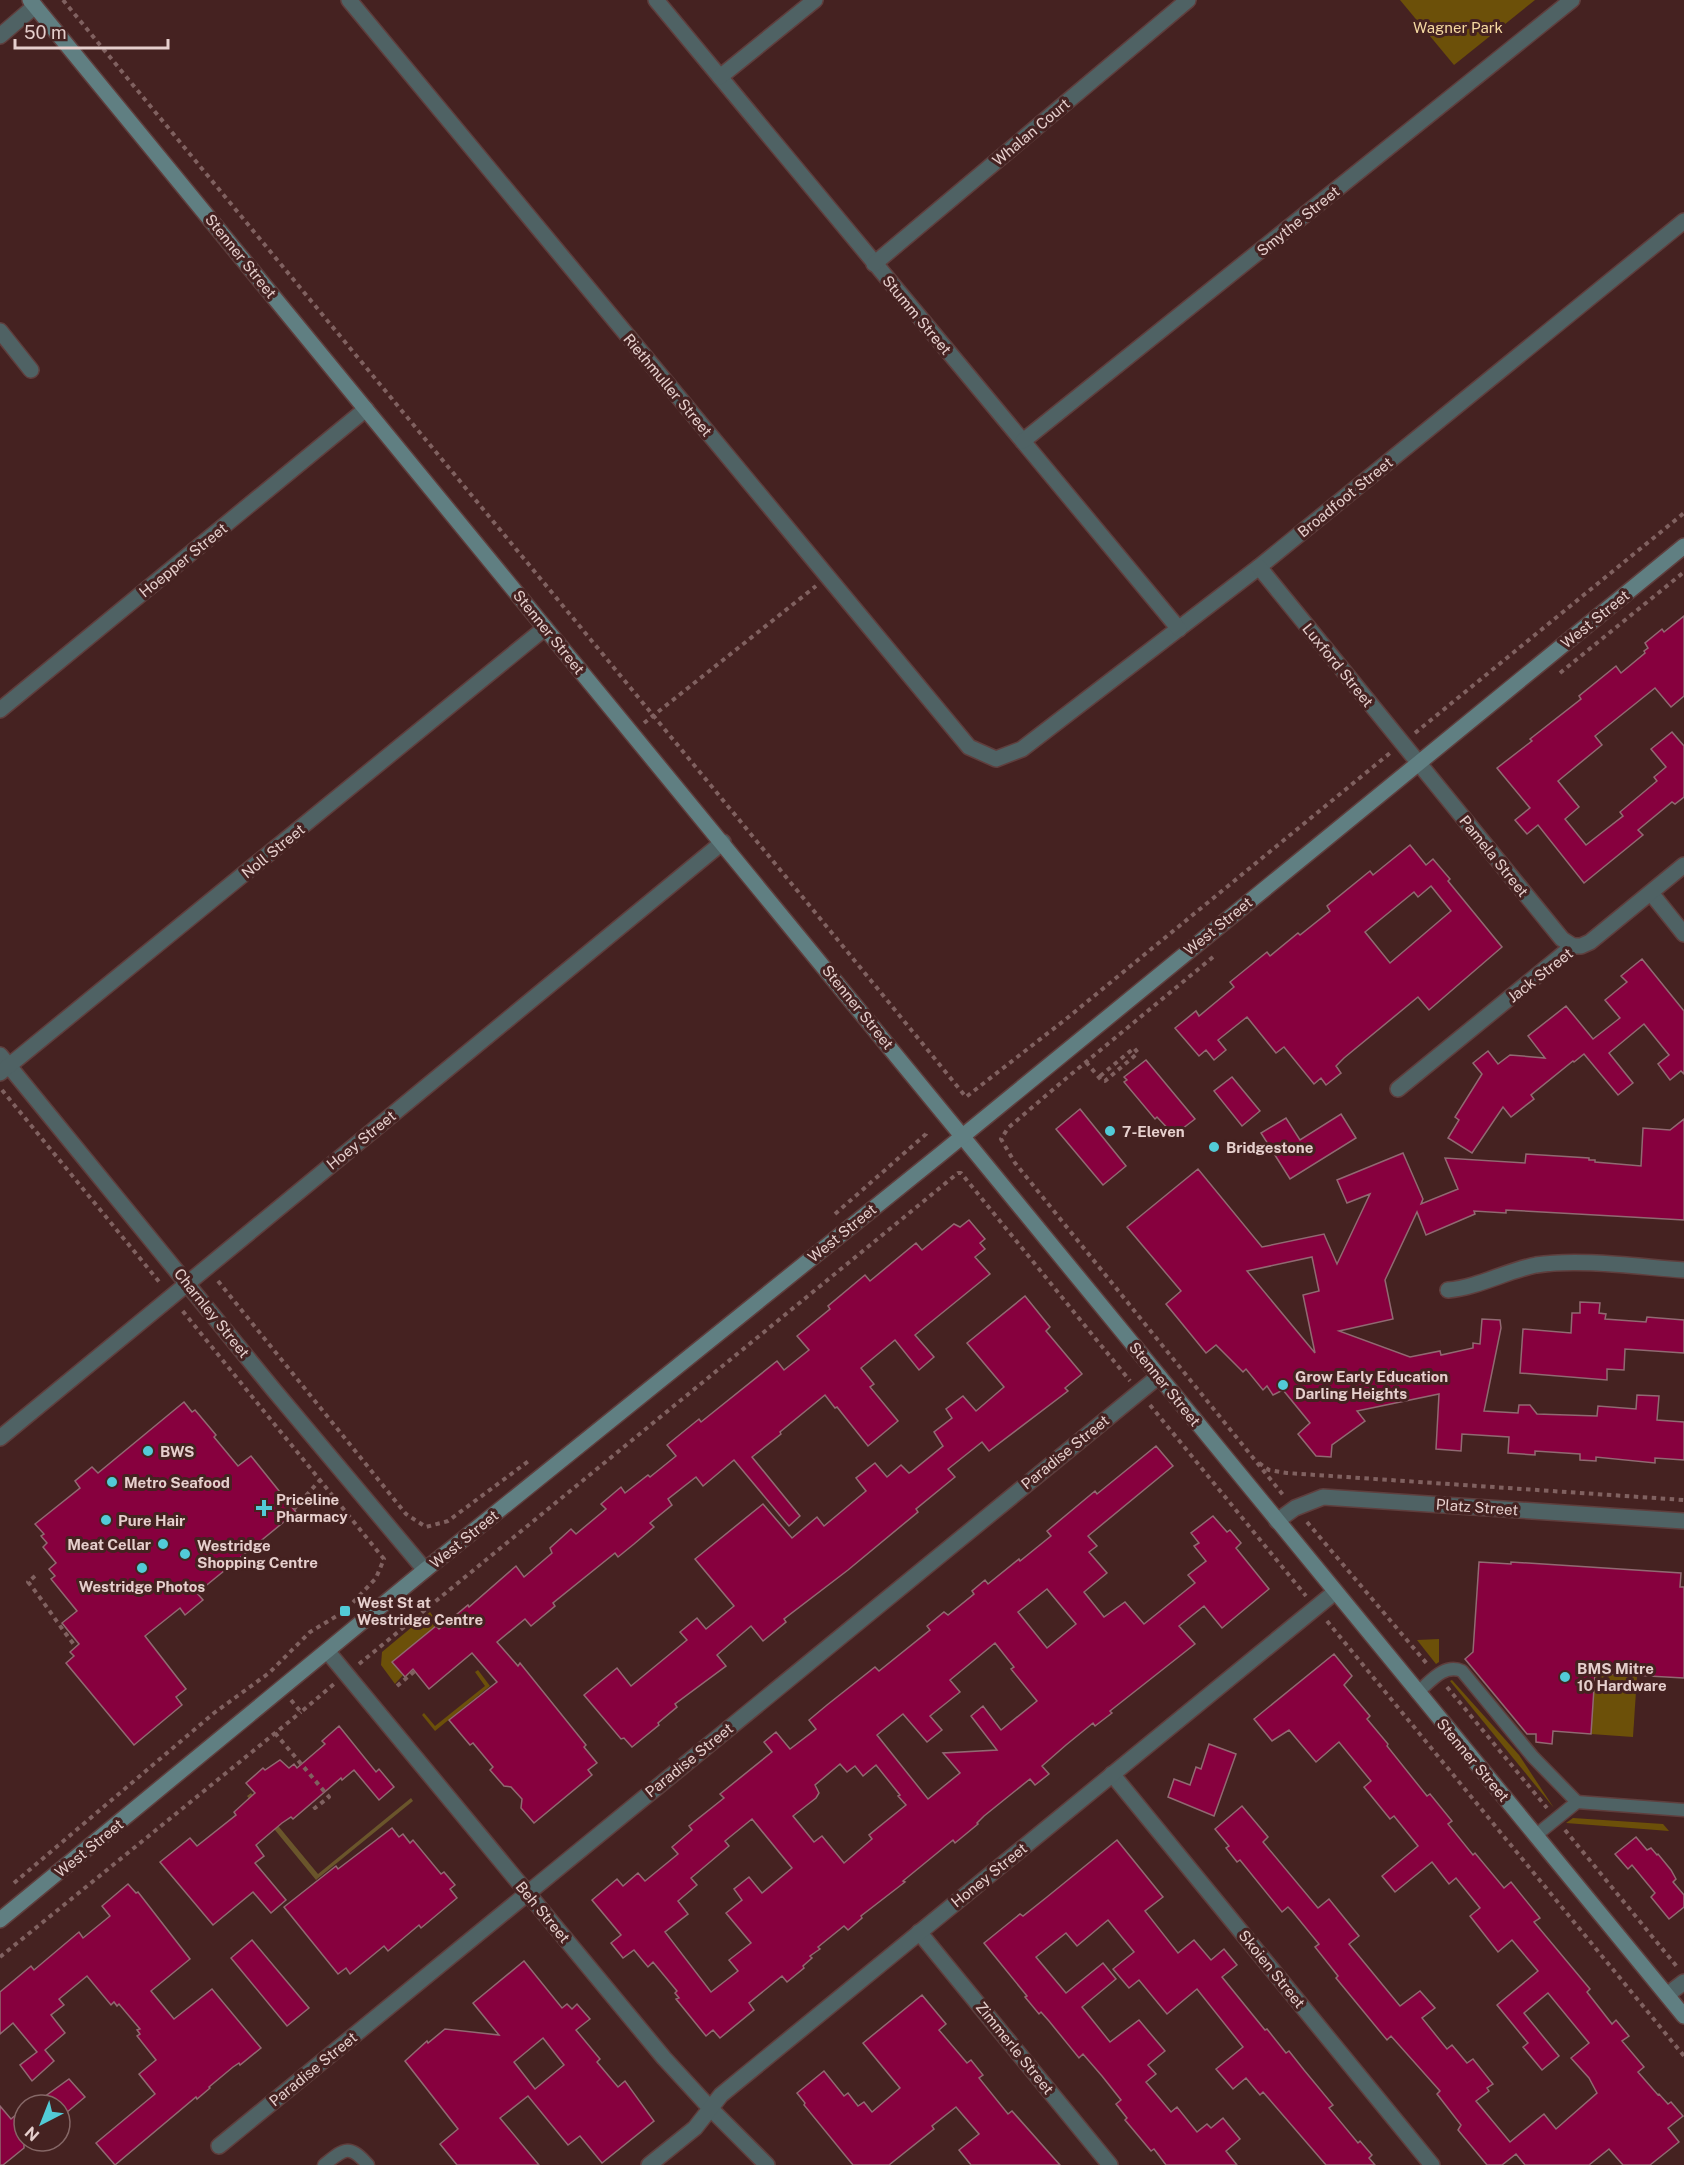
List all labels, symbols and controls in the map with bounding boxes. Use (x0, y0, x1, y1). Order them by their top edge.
scale bar (15, 12, 168, 50)
park label: Wagner Park (1413, 19, 1503, 36)
text: 50 m (24, 22, 67, 43)
street label: Whalan Court (989, 95, 1073, 169)
street label: Smythe Street (1253, 182, 1343, 259)
street label: Stenner Street (202, 211, 280, 302)
street label: Stumm Street (879, 272, 955, 358)
street label: Riethmuller Street (620, 330, 716, 440)
street label: Broadfoot Street (1294, 453, 1396, 540)
street label: Hoepper Street (136, 519, 230, 601)
street label: West Street (1557, 586, 1633, 652)
street label: Stenner Street (510, 587, 588, 678)
street label: Luxford Street (1299, 620, 1377, 710)
street label: Pamela Street (1456, 812, 1532, 900)
street label: Noll Street (238, 820, 308, 882)
street label: West Street (1180, 893, 1256, 959)
street label: Jack Street (1504, 944, 1576, 1006)
street label: Stenner Street (819, 962, 897, 1053)
street label: Hoey Street (323, 1107, 399, 1173)
place label: 7-Eleven (1122, 1123, 1185, 1140)
marker: 7-Eleven (1103, 1124, 1117, 1138)
place label: Bridgestone (1226, 1139, 1313, 1156)
marker: Bridgestone (1207, 1140, 1221, 1154)
street label: West Street (804, 1200, 880, 1266)
street label: Charnley Street (171, 1265, 253, 1361)
street label: Stenner Street (1126, 1339, 1204, 1430)
place label: Grow Early Education Darling Heights (1295, 1368, 1448, 1402)
marker: Grow Early Education Darling Heights (1276, 1378, 1290, 1392)
street label: Paradise Street (1018, 1411, 1112, 1493)
place label: BWS (160, 1443, 195, 1460)
marker: BWS (141, 1444, 155, 1458)
place label: Metro Seafood (124, 1474, 230, 1491)
marker: Metro Seafood (105, 1475, 119, 1489)
place label: Priceline Pharmacy (276, 1491, 348, 1525)
street label: Platz Street (1435, 1496, 1519, 1518)
marker: Priceline Pharmacy (257, 1501, 271, 1515)
street label: West Street (426, 1506, 502, 1572)
place label: Pure Hair (118, 1512, 185, 1529)
marker: Pure Hair (99, 1513, 113, 1527)
place label: Meat Cellar (67, 1536, 151, 1553)
marker: Meat Cellar (156, 1537, 170, 1551)
place label: Westridge Shopping Centre (197, 1537, 318, 1571)
marker: Westridge Shopping Centre (178, 1547, 192, 1561)
marker: Westridge Photos (135, 1561, 149, 1575)
place label: Westridge Photos (79, 1578, 205, 1595)
place label: West St at Westridge Centre (357, 1594, 483, 1628)
marker: West St at Westridge Centre (338, 1604, 352, 1618)
place label: BMS Mitre 10 Hardware (1577, 1660, 1667, 1694)
marker: BMS Mitre 10 Hardware (1558, 1670, 1572, 1684)
street label: Stenner Street (1433, 1715, 1513, 1805)
street label: Paradise Street (642, 1719, 736, 1801)
street label: West Street (51, 1815, 127, 1881)
street label: Honey Street (948, 1839, 1030, 1911)
street label: Beh Street (512, 1878, 574, 1946)
street label: Skoien Street (1236, 1927, 1309, 2011)
street label: Zimmerle Street (973, 1999, 1057, 2098)
street label: Paradise Street (266, 2028, 360, 2110)
north arrow (12, 2093, 72, 2153)
text: N (21, 2123, 43, 2145)

